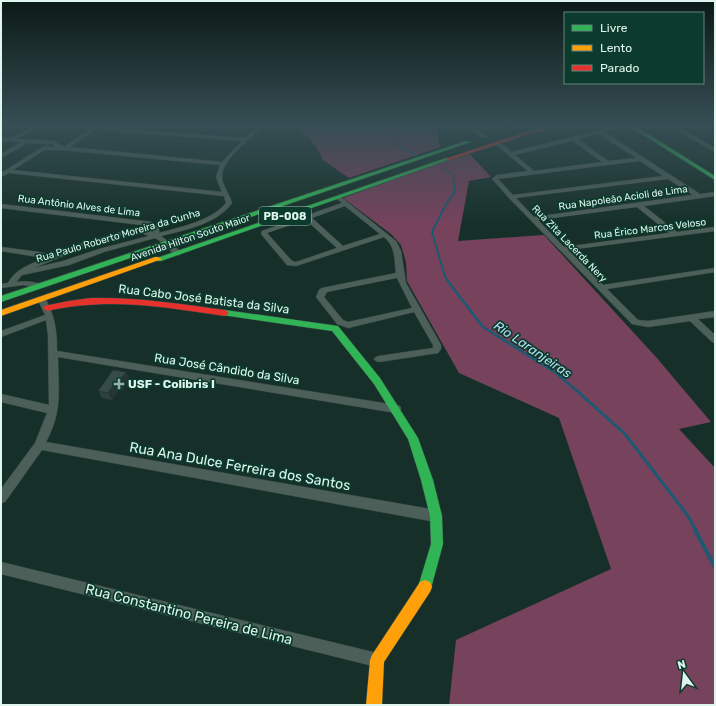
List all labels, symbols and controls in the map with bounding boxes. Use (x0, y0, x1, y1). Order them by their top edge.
legend (564, 12, 704, 84)
text: Livre (600, 21, 628, 35)
text: Lento (600, 41, 632, 55)
text: Parado (600, 61, 639, 75)
street label: Rua Napoleão Acioli de Lima (558, 183, 688, 213)
street label: Rua Antônio Alves de Lima (17, 193, 141, 219)
street label: Rua Zita Lacerda Nery (529, 203, 610, 285)
street label: Rua Paulo Roberto Moreira da Cunha (35, 207, 202, 265)
road number: PB-008 (259, 207, 311, 225)
street label: Avenida Hilton Souto Maior (129, 212, 252, 264)
street label: Rua Érico Marcos Veloso (593, 216, 707, 242)
street label: Rua Cabo José Batista da Silva (118, 282, 290, 316)
water label: Rio Laranjeiras (491, 318, 575, 381)
street label: Rua José Cândido da Silva (153, 351, 301, 387)
place label: USF - Colibris I (128, 377, 215, 391)
marker: USF - Colibris I (113, 378, 125, 390)
street label: Rua Ana Dulce Ferreira dos Santos (128, 439, 352, 494)
street label: Rua Constantino Pereira de Lima (84, 581, 294, 648)
north arrow (664, 654, 704, 694)
text: N (676, 657, 687, 672)

